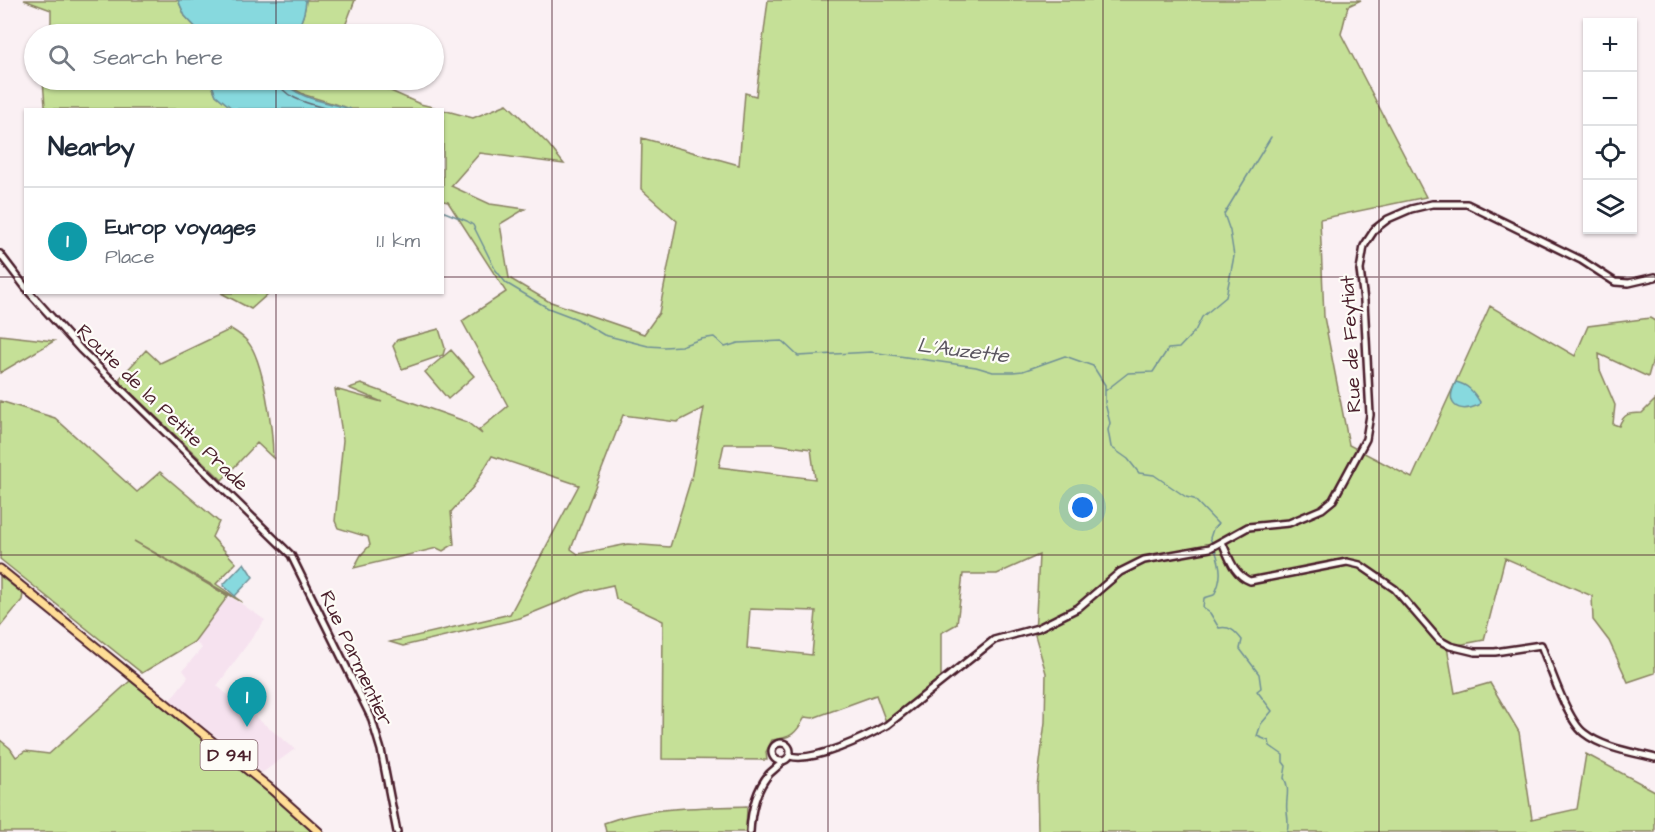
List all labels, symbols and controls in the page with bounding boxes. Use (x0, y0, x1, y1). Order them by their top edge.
map controls (1583, 18, 1637, 234)
button: + (1583, 18, 1637, 72)
search box (24, 24, 444, 90)
icon: search (45, 41, 78, 74)
text: Search here (93, 42, 223, 73)
button: − (1583, 72, 1637, 126)
button: locate (1583, 126, 1637, 180)
text: Nearby (48, 129, 135, 165)
button: layers (1583, 180, 1637, 234)
text: Europ voyages (105, 212, 256, 243)
text: 1 (66, 227, 69, 255)
text: 1.1 km (376, 227, 420, 255)
text: Place (105, 243, 155, 271)
street label: Rue de Feytiat (1333, 275, 1370, 413)
street label: Route de la Petite Prade (70, 318, 255, 498)
water label: L'Auzette (915, 330, 1012, 371)
your location (1068, 493, 1097, 522)
street label: Rue Parmentier (312, 586, 400, 731)
pin: 1 (228, 678, 266, 727)
road number: D 941 (200, 740, 258, 770)

